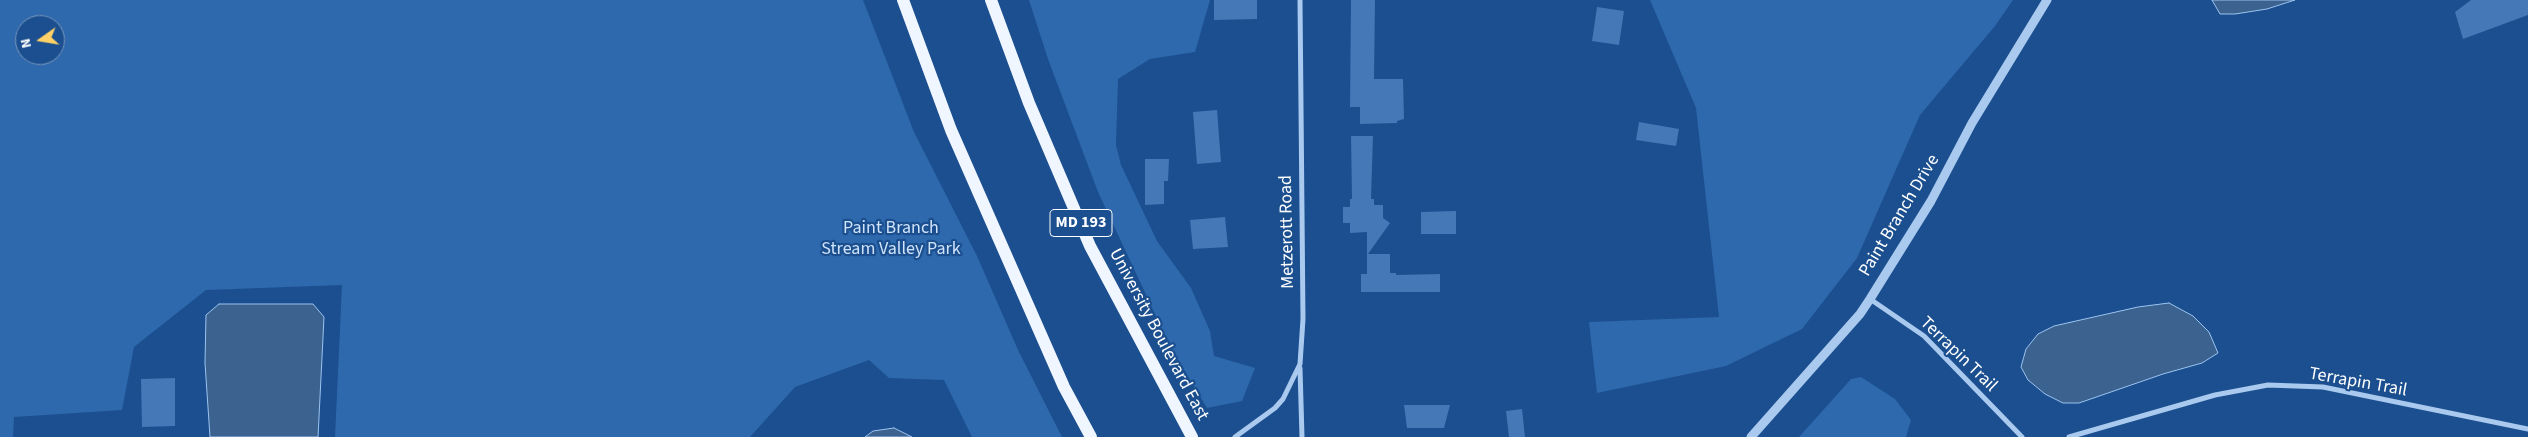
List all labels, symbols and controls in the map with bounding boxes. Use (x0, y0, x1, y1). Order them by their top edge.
north arrow (15, 15, 65, 65)
text: N (16, 36, 37, 50)
street label: Paint Branch Drive (1855, 151, 1945, 281)
street label: Metzerott Road (1276, 175, 1300, 289)
road number: MD 193 (1050, 210, 1112, 237)
park label: Paint Branch Stream Valley Park (821, 218, 961, 260)
street label: University Boulevard East (1103, 245, 1213, 425)
street label: Terrapin Trail (1915, 313, 2001, 397)
street label: Terrapin Trail (2307, 364, 2409, 402)

